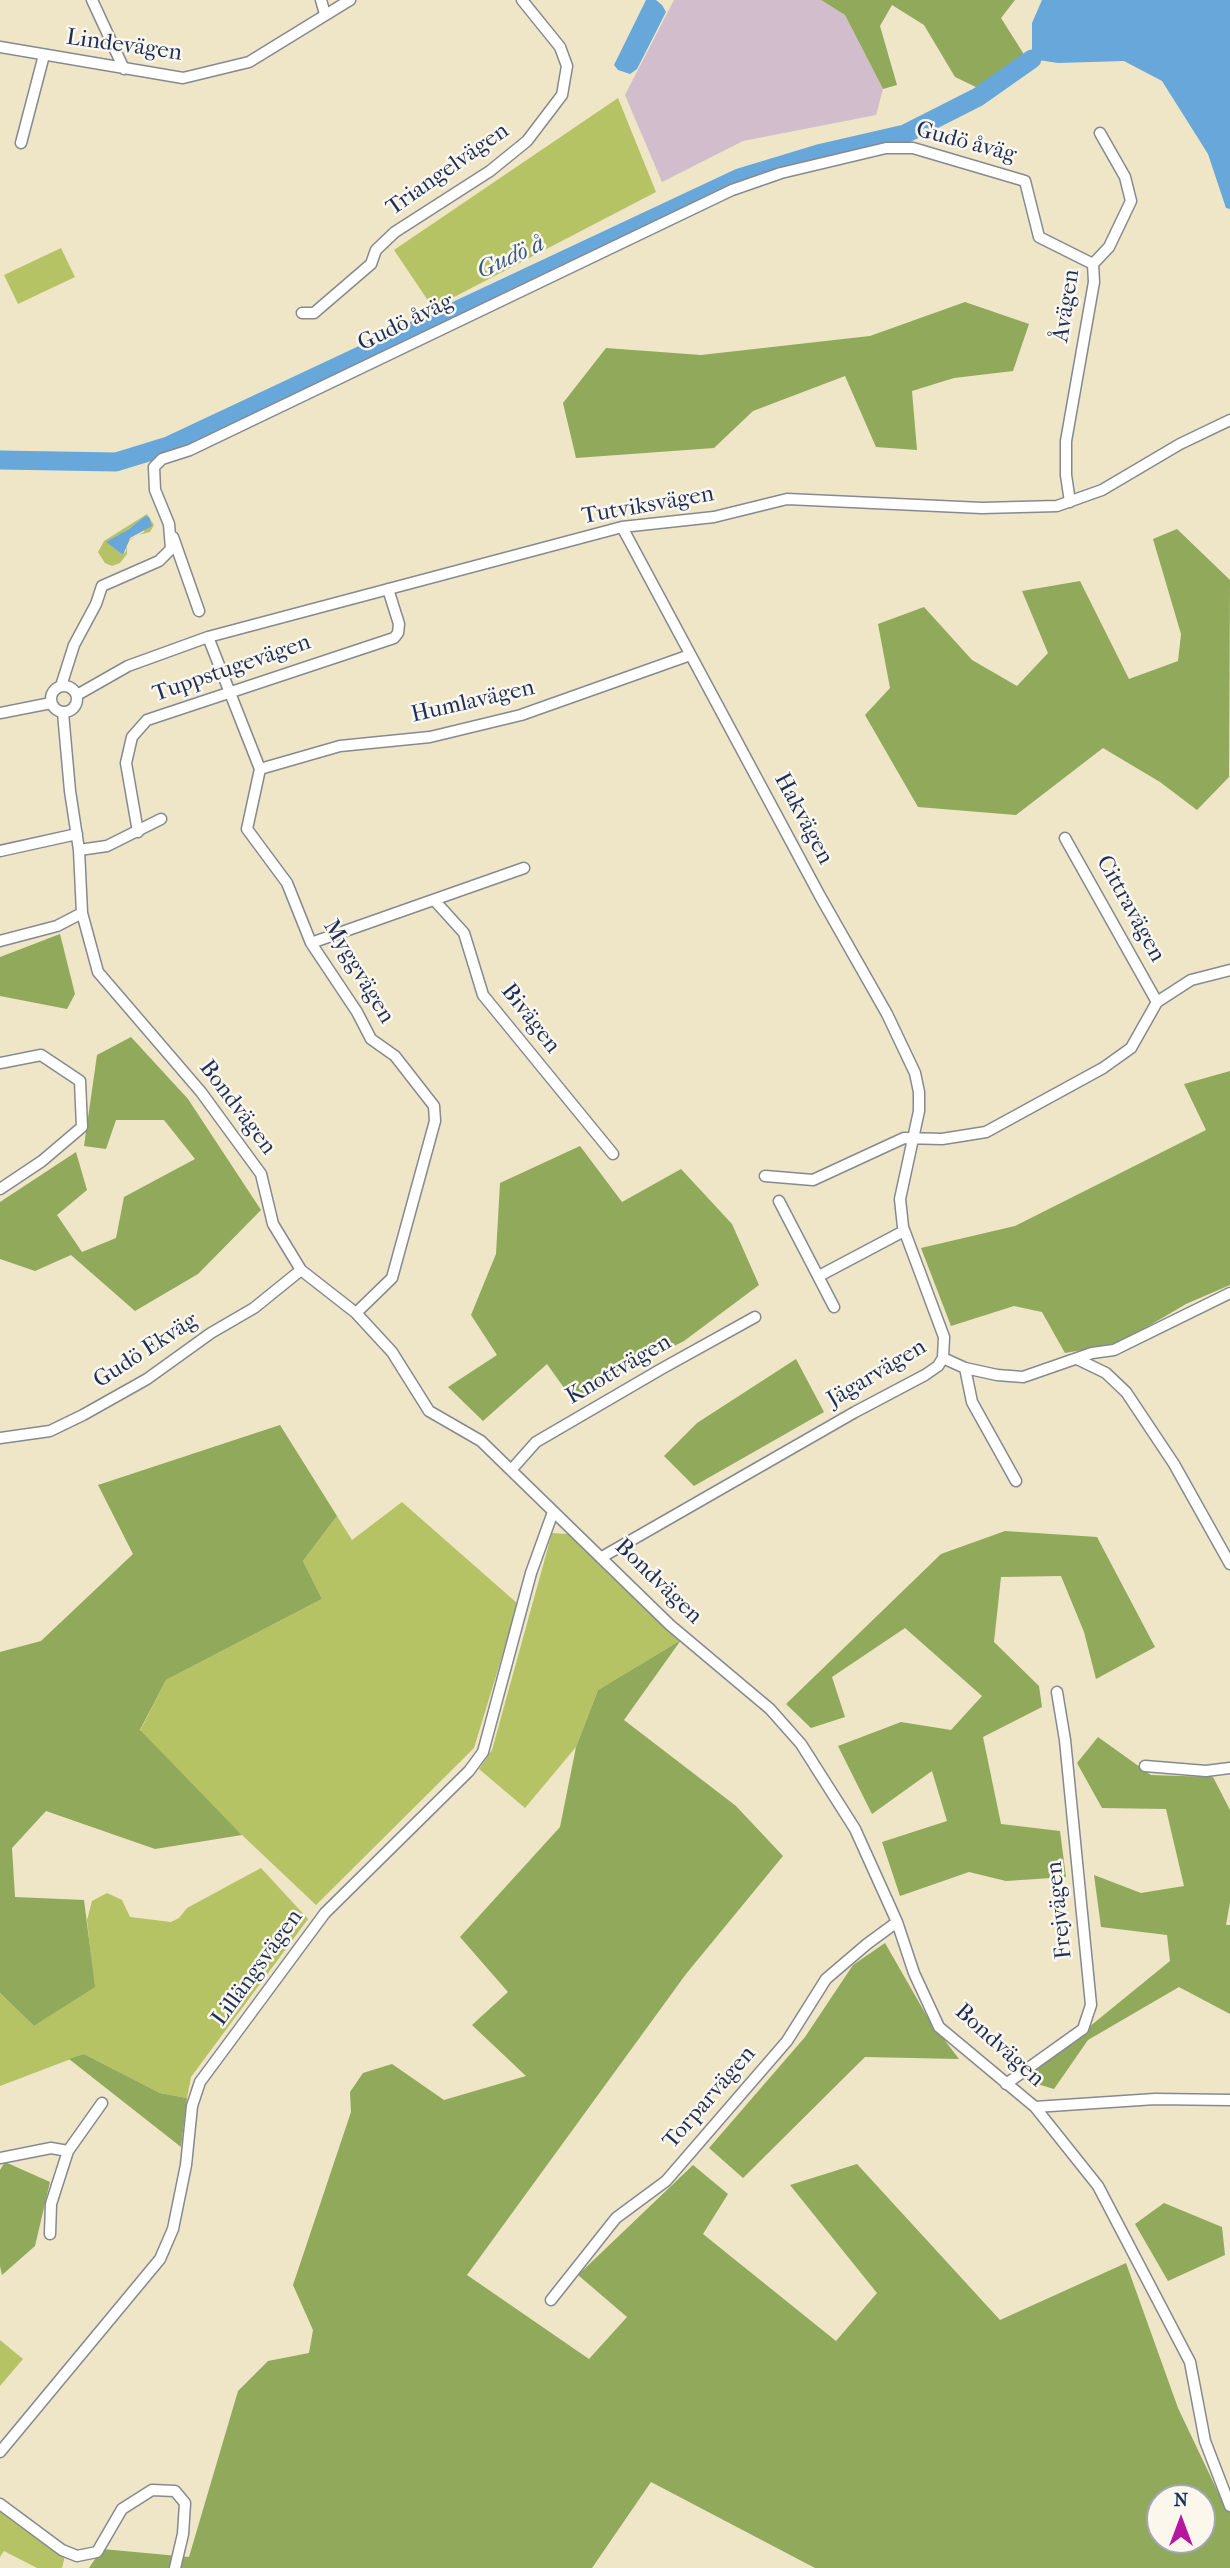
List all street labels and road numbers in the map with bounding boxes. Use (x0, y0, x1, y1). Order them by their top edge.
street label: Lindevägen (64, 24, 184, 68)
street label: Gudö åväg (913, 116, 1019, 170)
street label: Triangelvägen (381, 118, 515, 222)
street label: Åvägen (1048, 268, 1086, 344)
street label: Gudö åväg (354, 288, 458, 358)
street label: Tutviksvägen (580, 481, 716, 531)
street label: Tuppstugevägen (149, 629, 315, 709)
street label: Humlavägen (409, 674, 537, 730)
street label: Hakvägen (767, 769, 839, 869)
street label: Cittravägen (1089, 851, 1171, 967)
street label: Myggvägen (316, 915, 400, 1029)
street label: Bivägen (494, 979, 566, 1059)
street label: Bondvägen (193, 1055, 281, 1161)
street label: Gudö Ekväg (89, 1307, 203, 1395)
street label: Knottvägen (561, 1329, 677, 1411)
street label: Jägarvägen (822, 1334, 932, 1414)
street label: Bondvägen (608, 1534, 708, 1630)
street label: Frejvägen (1041, 1860, 1079, 1960)
street label: Lillängsvägen (207, 1904, 309, 2032)
street label: Bondvägen (949, 1999, 1049, 2093)
street label: Torparvägen (658, 2041, 762, 2155)

